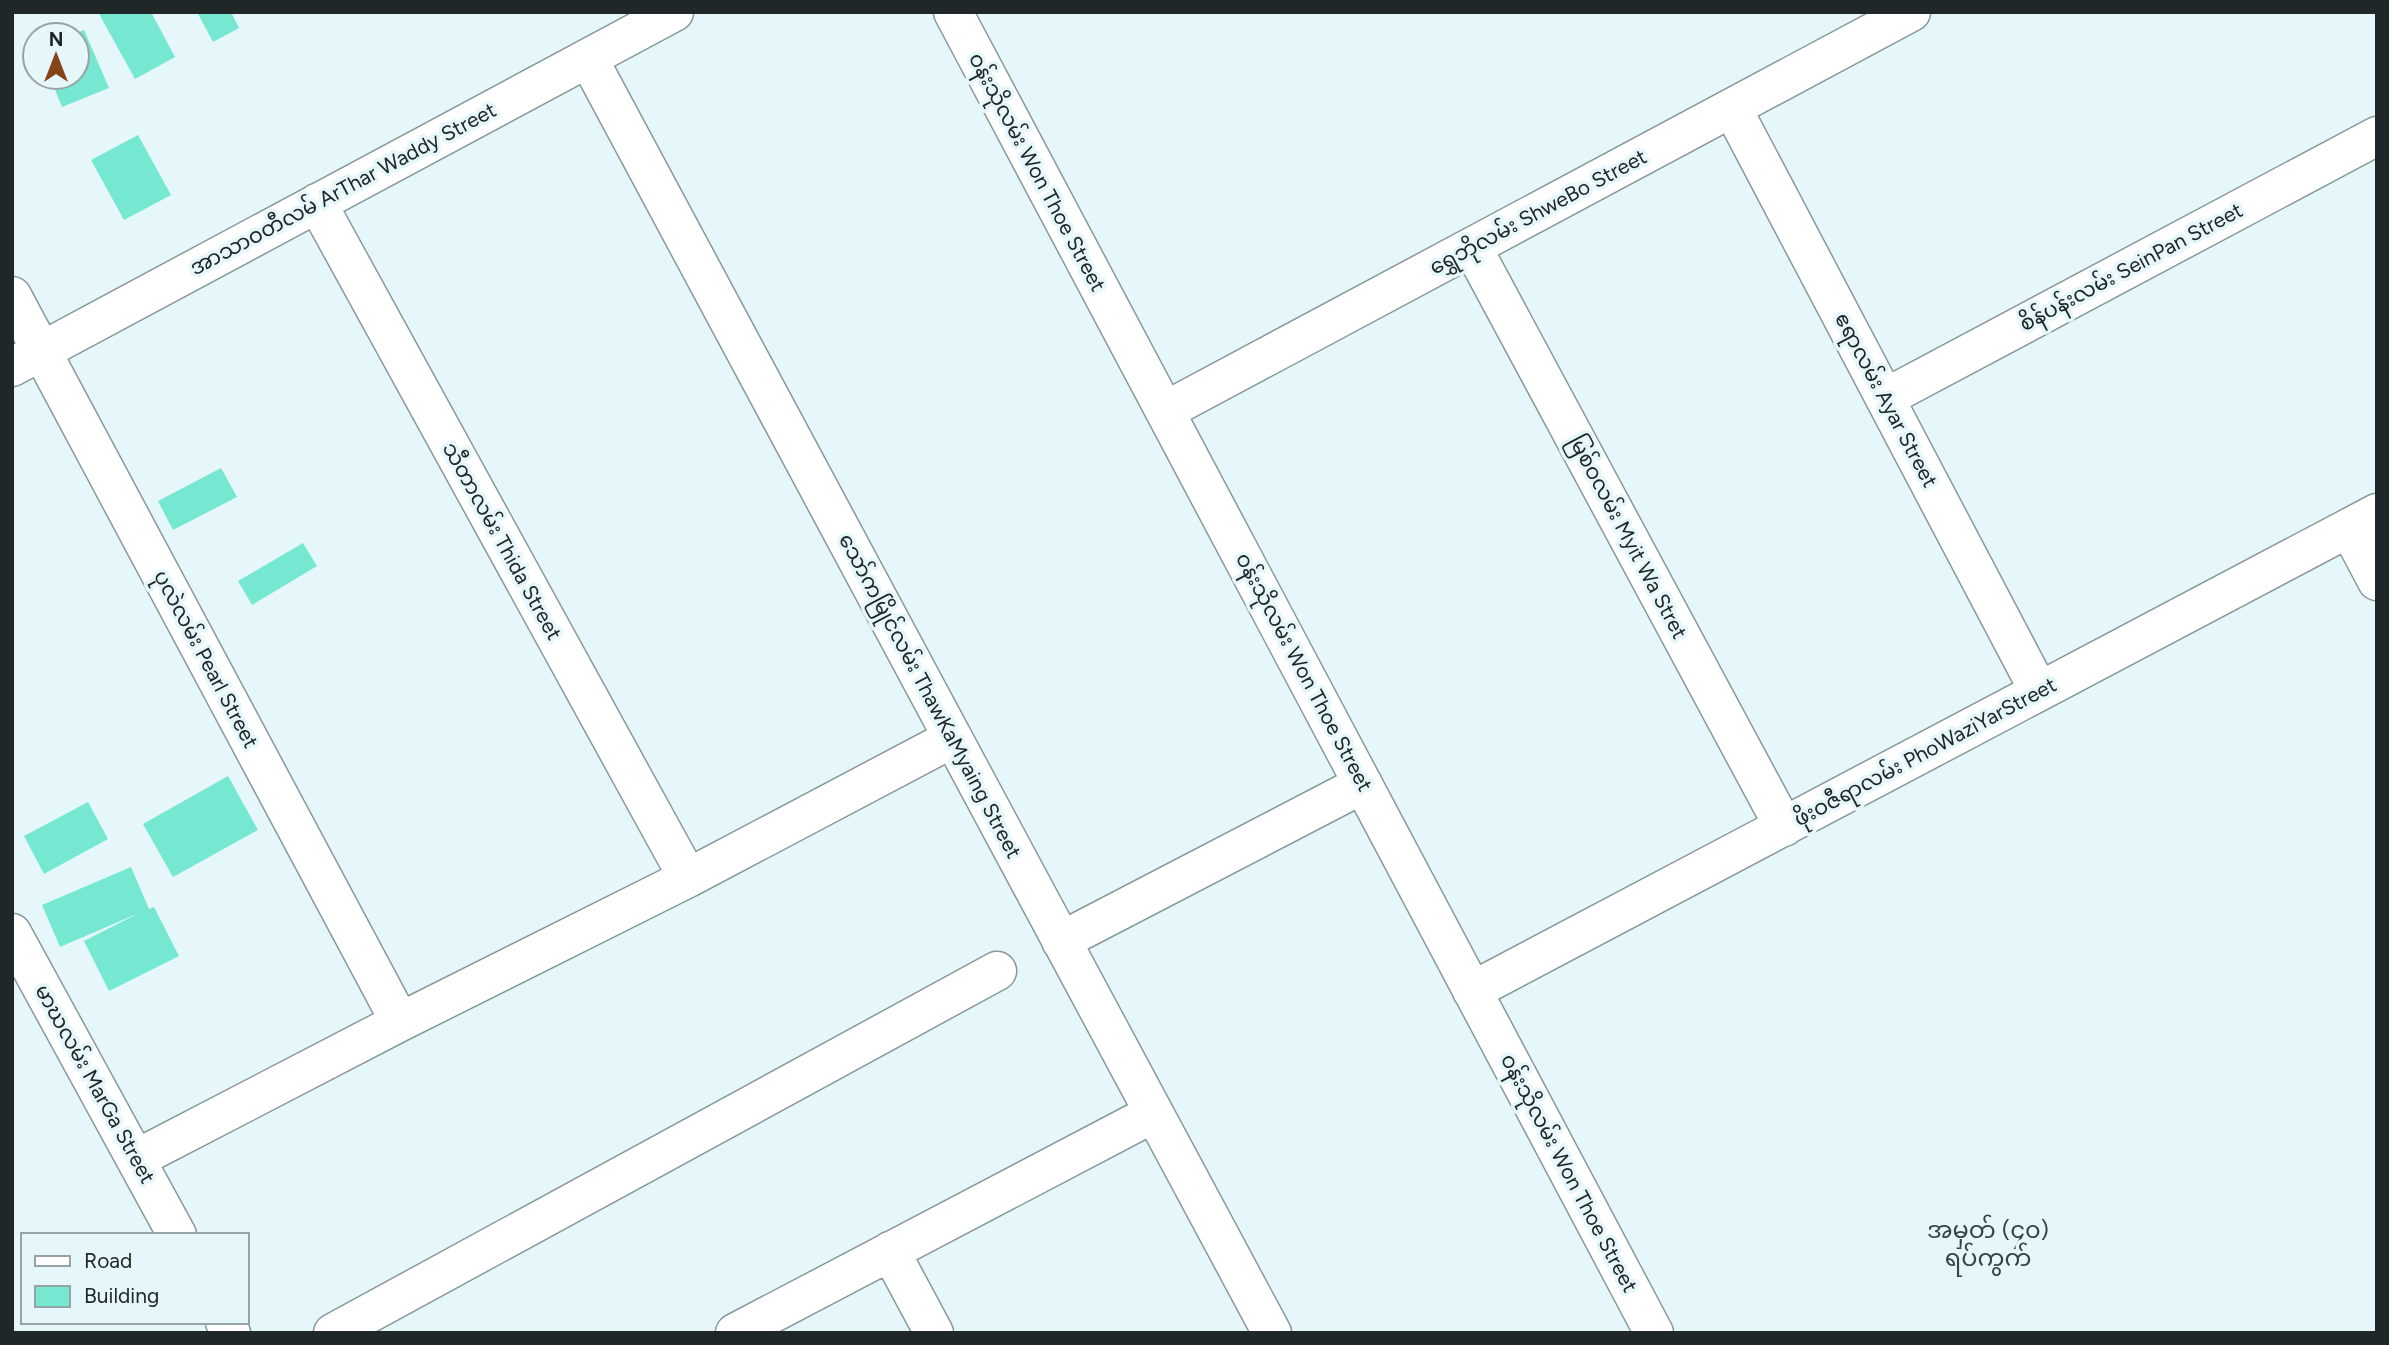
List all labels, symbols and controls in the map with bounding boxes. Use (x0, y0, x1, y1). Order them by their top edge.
north arrow (21, 21, 91, 91)
text: N (49, 28, 63, 51)
street label: ဝန်းသိုလမ်း Won Thoe Street (959, 47, 1114, 298)
street label: အာသာဝတီလမ် ArThar Waddy Street (184, 94, 500, 280)
street label: ရွှေဘိုလမ်း ShweBo Street (1423, 141, 1653, 284)
street label: စိန်ပန်းလမ်း SeinPan Street (2013, 194, 2249, 340)
street label: ဧရာလမ်း Ayar Street (1825, 307, 1946, 494)
street label: မြစ်ဝလမ်း Myit Wa Stret (1560, 429, 1695, 645)
street label: သီတာလမ်း Thida Street (438, 436, 570, 644)
street label: သော်ကမြိုင်လမ်း ThawKaMyaing Street (830, 528, 1030, 865)
street label: ဝန်းသိုလမ်း Won Thoe Street (1226, 547, 1381, 798)
street label: ပုလဲလမ်း Pearl Street (145, 564, 267, 754)
street label: ဖိုးဝဇီရာလမ်း PhoWaziYarStreet (1788, 669, 2063, 836)
street label: မာဃလမ်း MarGa Street (30, 978, 163, 1188)
street label: ဝန်းသိုလမ်း Won Thoe Street (1491, 1048, 1646, 1299)
district label: အမှတ် (၄၀) ရပ်ကွက် (1927, 1214, 2049, 1277)
legend (21, 1233, 248, 1324)
text: Road (84, 1248, 132, 1273)
text: Building (84, 1283, 159, 1308)

